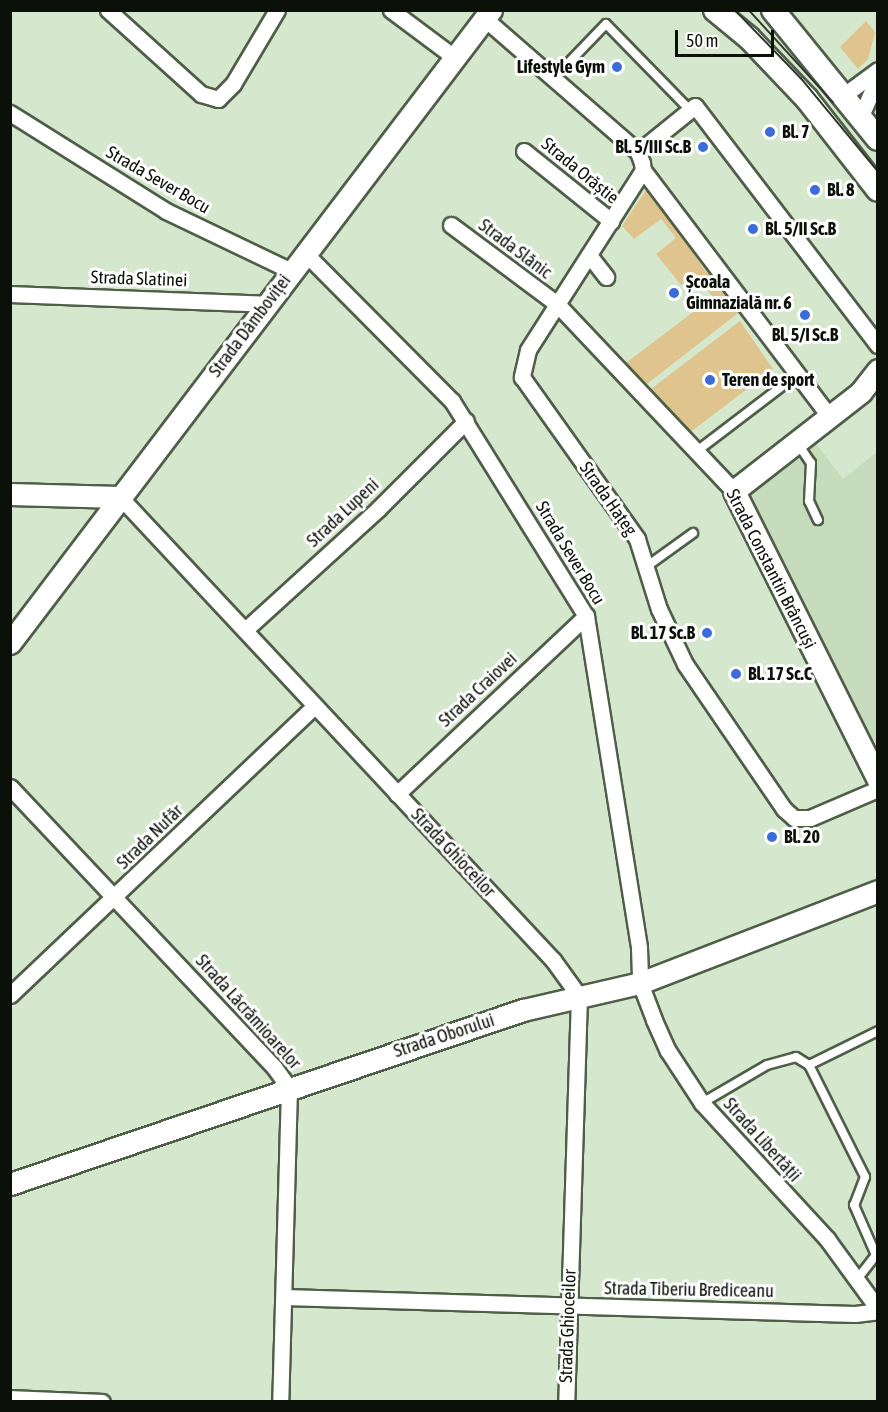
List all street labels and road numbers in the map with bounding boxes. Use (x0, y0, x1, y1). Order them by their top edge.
street label: Strada Orăștie (537, 133, 623, 209)
street label: Strada Sever Bocu (102, 142, 214, 218)
street label: Strada Slănic (474, 215, 556, 283)
street label: Strada Slatinei (90, 267, 188, 291)
street label: Strada Dâmboviței (205, 271, 295, 381)
street label: Strada Hațeg (575, 458, 641, 540)
street label: Strada Lupeni (302, 474, 384, 552)
street label: Strada Constantin Brâncuși (721, 486, 821, 652)
street label: Strada Sever Bocu (531, 498, 609, 608)
street label: Strada Craiovei (434, 648, 522, 732)
street label: Strada Nufăr (113, 800, 187, 874)
street label: Strada Ghioceilor (406, 804, 500, 902)
street label: Strada Lăcrămioarelor (191, 950, 305, 1074)
street label: Strada Oborului (391, 1010, 497, 1062)
street label: Strada Libertății (719, 1094, 805, 1186)
street label: Strada Ghioceilor (555, 1269, 581, 1383)
street label: Strada Tiberiu Brediceanu (604, 1278, 774, 1302)

